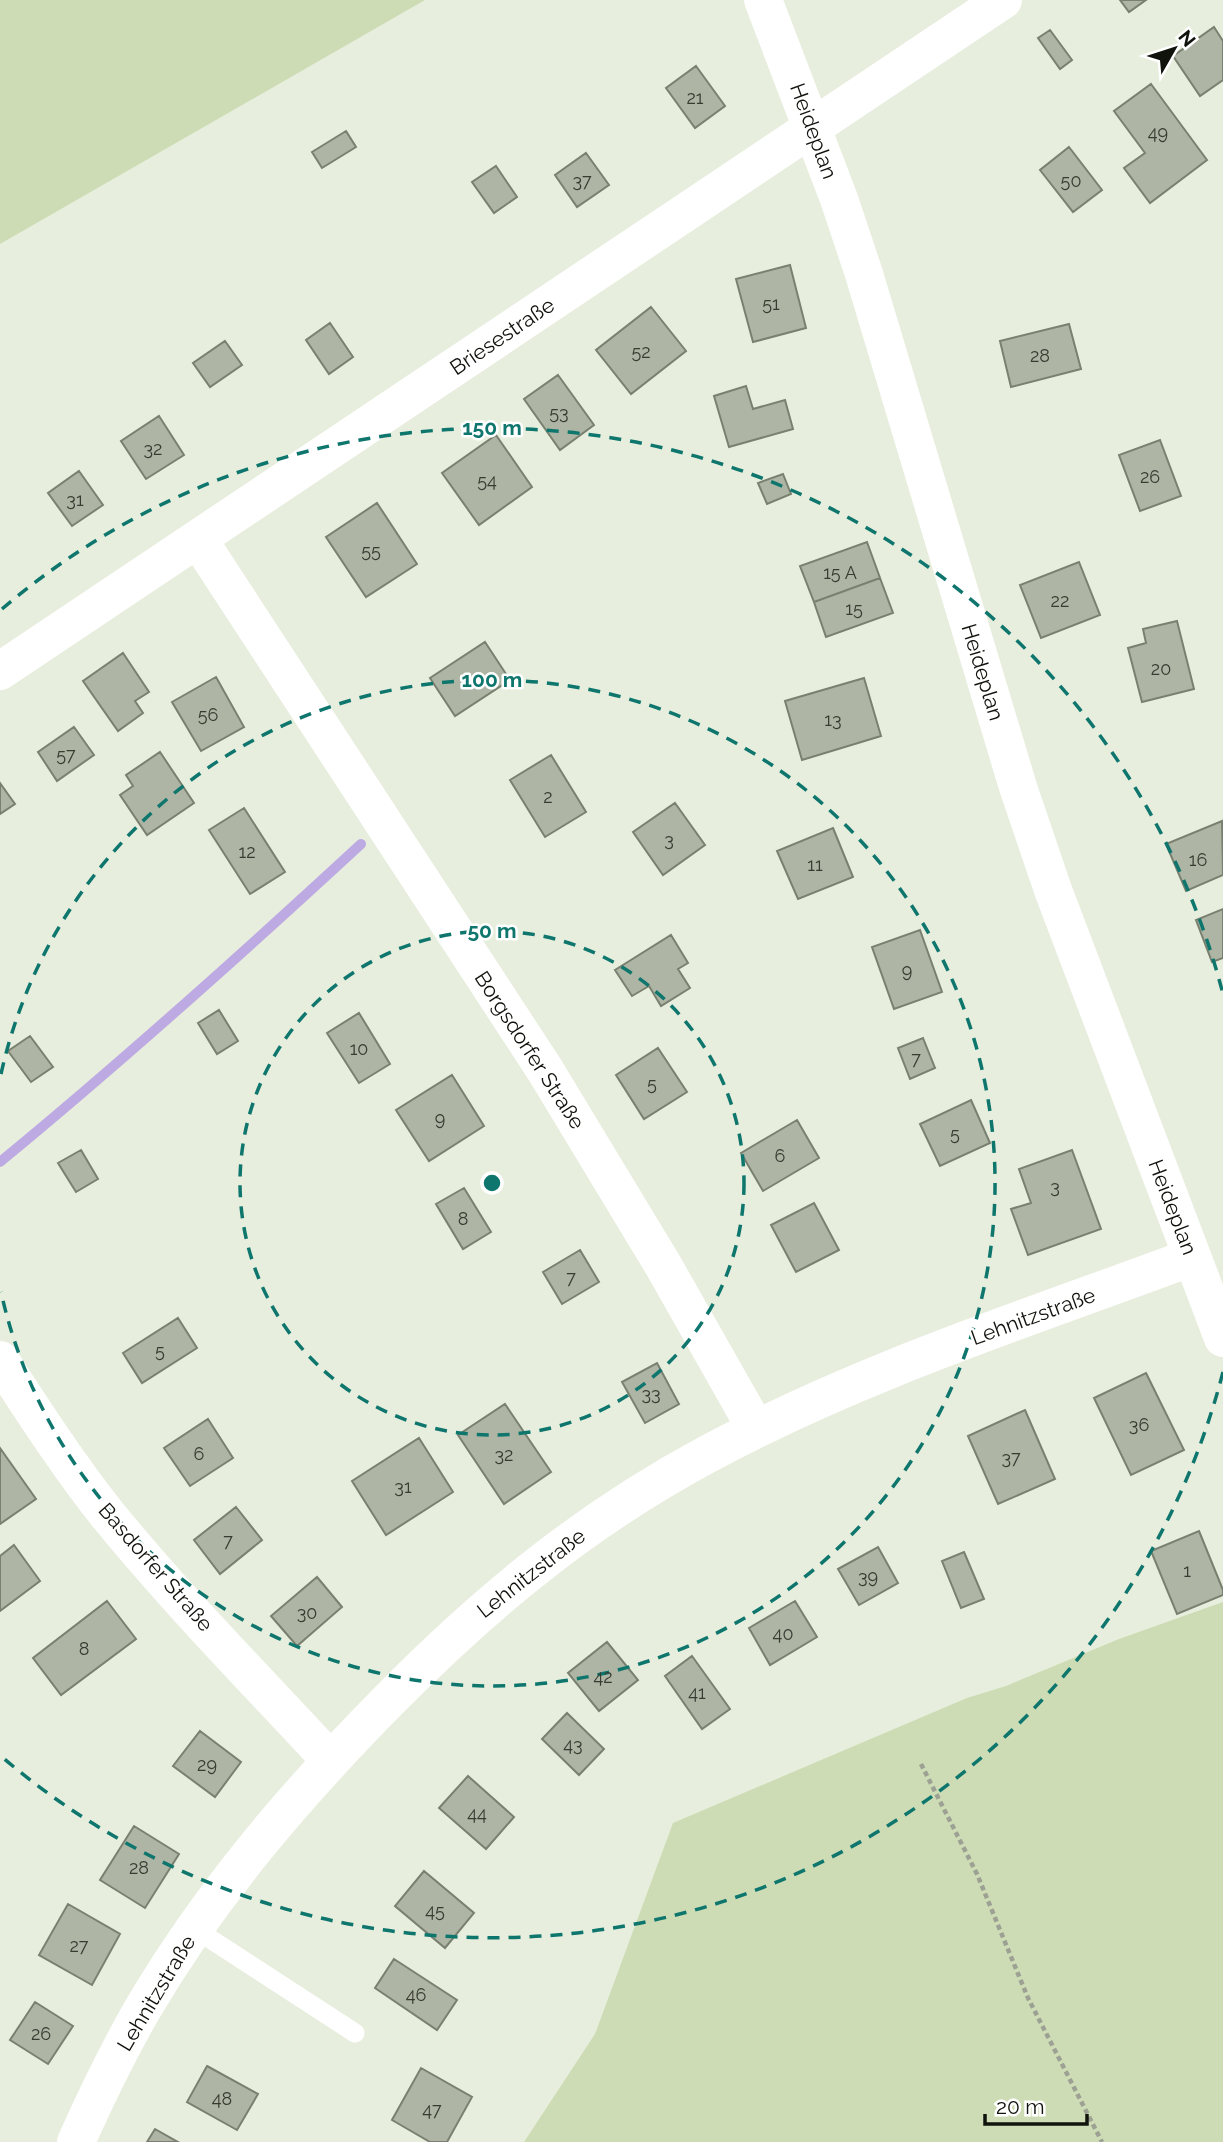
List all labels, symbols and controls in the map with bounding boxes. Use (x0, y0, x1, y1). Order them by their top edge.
north arrow (1139, 14, 1209, 84)
text: N (1174, 26, 1200, 51)
street label: Heideplan (785, 80, 843, 182)
house number: 21 (686, 87, 704, 108)
house number: 49 (1148, 122, 1168, 143)
house number: 37 (572, 170, 592, 191)
house number: 50 (1061, 170, 1081, 191)
street label: Briesestraße (445, 292, 559, 380)
house number: 51 (762, 293, 780, 314)
house number: 52 (631, 341, 651, 362)
house number: 28 (1030, 345, 1050, 366)
house number: 53 (549, 402, 569, 423)
text: 150 m (462, 415, 522, 440)
house number: 32 (144, 438, 163, 459)
house number: 26 (1140, 466, 1160, 487)
house number: 54 (477, 470, 497, 491)
house number: 31 (66, 489, 84, 510)
house number: 55 (361, 540, 381, 561)
house number: 15 A (823, 562, 857, 583)
house number: 22 (1051, 590, 1069, 611)
house number: 15 (845, 598, 863, 619)
street label: Heideplan (956, 621, 1010, 723)
house number: 20 (1151, 658, 1171, 679)
text: 100 m (462, 667, 522, 692)
house number: 56 (198, 704, 218, 725)
house number: 13 (824, 709, 842, 730)
house number: 57 (56, 744, 76, 765)
house number: 2 (543, 786, 553, 807)
house number: 3 (664, 829, 674, 850)
house number: 12 (238, 841, 256, 862)
house number: 16 (1189, 849, 1207, 870)
house number: 11 (807, 854, 823, 875)
text: 50 m (467, 918, 517, 943)
house number: 9 (902, 960, 912, 981)
street label: Borgsdorfer Straße (470, 966, 590, 1134)
house number: 10 (350, 1038, 368, 1059)
house number: 7 (911, 1048, 921, 1069)
house number: 5 (647, 1073, 657, 1094)
house number: 9 (435, 1108, 445, 1129)
house number: 5 (950, 1123, 960, 1144)
house number: 6 (775, 1145, 786, 1166)
street label: Heideplan (1143, 1156, 1203, 1258)
centre of rings (480, 1171, 504, 1195)
house number: 3 (1050, 1176, 1060, 1197)
house number: 8 (458, 1208, 468, 1229)
house number: 7 (566, 1267, 576, 1288)
street label: Lehnitzstraße (967, 1282, 1099, 1350)
house number: 5 (155, 1340, 165, 1361)
house number: 33 (641, 1383, 661, 1404)
house number: 36 (1129, 1414, 1149, 1435)
house number: 6 (194, 1443, 205, 1464)
house number: 32 (495, 1444, 514, 1465)
house number: 37 (1001, 1447, 1021, 1468)
house number: 31 (394, 1476, 412, 1497)
street label: Basdorfer Straße (93, 1498, 219, 1636)
street label: Lehnitzstraße (472, 1523, 590, 1623)
house number: 7 (223, 1530, 233, 1551)
house number: 1 (1183, 1560, 1191, 1581)
house number: 39 (858, 1566, 878, 1587)
house number: 30 (297, 1602, 317, 1623)
house number: 40 (773, 1623, 793, 1644)
house number: 8 (79, 1638, 89, 1659)
house number: 42 (593, 1666, 613, 1687)
house number: 41 (688, 1682, 706, 1703)
house number: 43 (563, 1734, 583, 1755)
house number: 29 (197, 1754, 217, 1775)
house number: 44 (467, 1803, 487, 1824)
house number: 28 (129, 1857, 149, 1878)
house number: 45 (425, 1900, 445, 1921)
street label: Lehnitzstraße (112, 1931, 200, 2055)
house number: 27 (69, 1935, 89, 1956)
house number: 46 (406, 1984, 426, 2005)
house number: 26 (31, 2023, 51, 2044)
scale bar (985, 2082, 1086, 2126)
house number: 48 (212, 2088, 232, 2109)
text: 20 m (996, 2094, 1044, 2119)
house number: 47 (422, 2099, 442, 2120)

